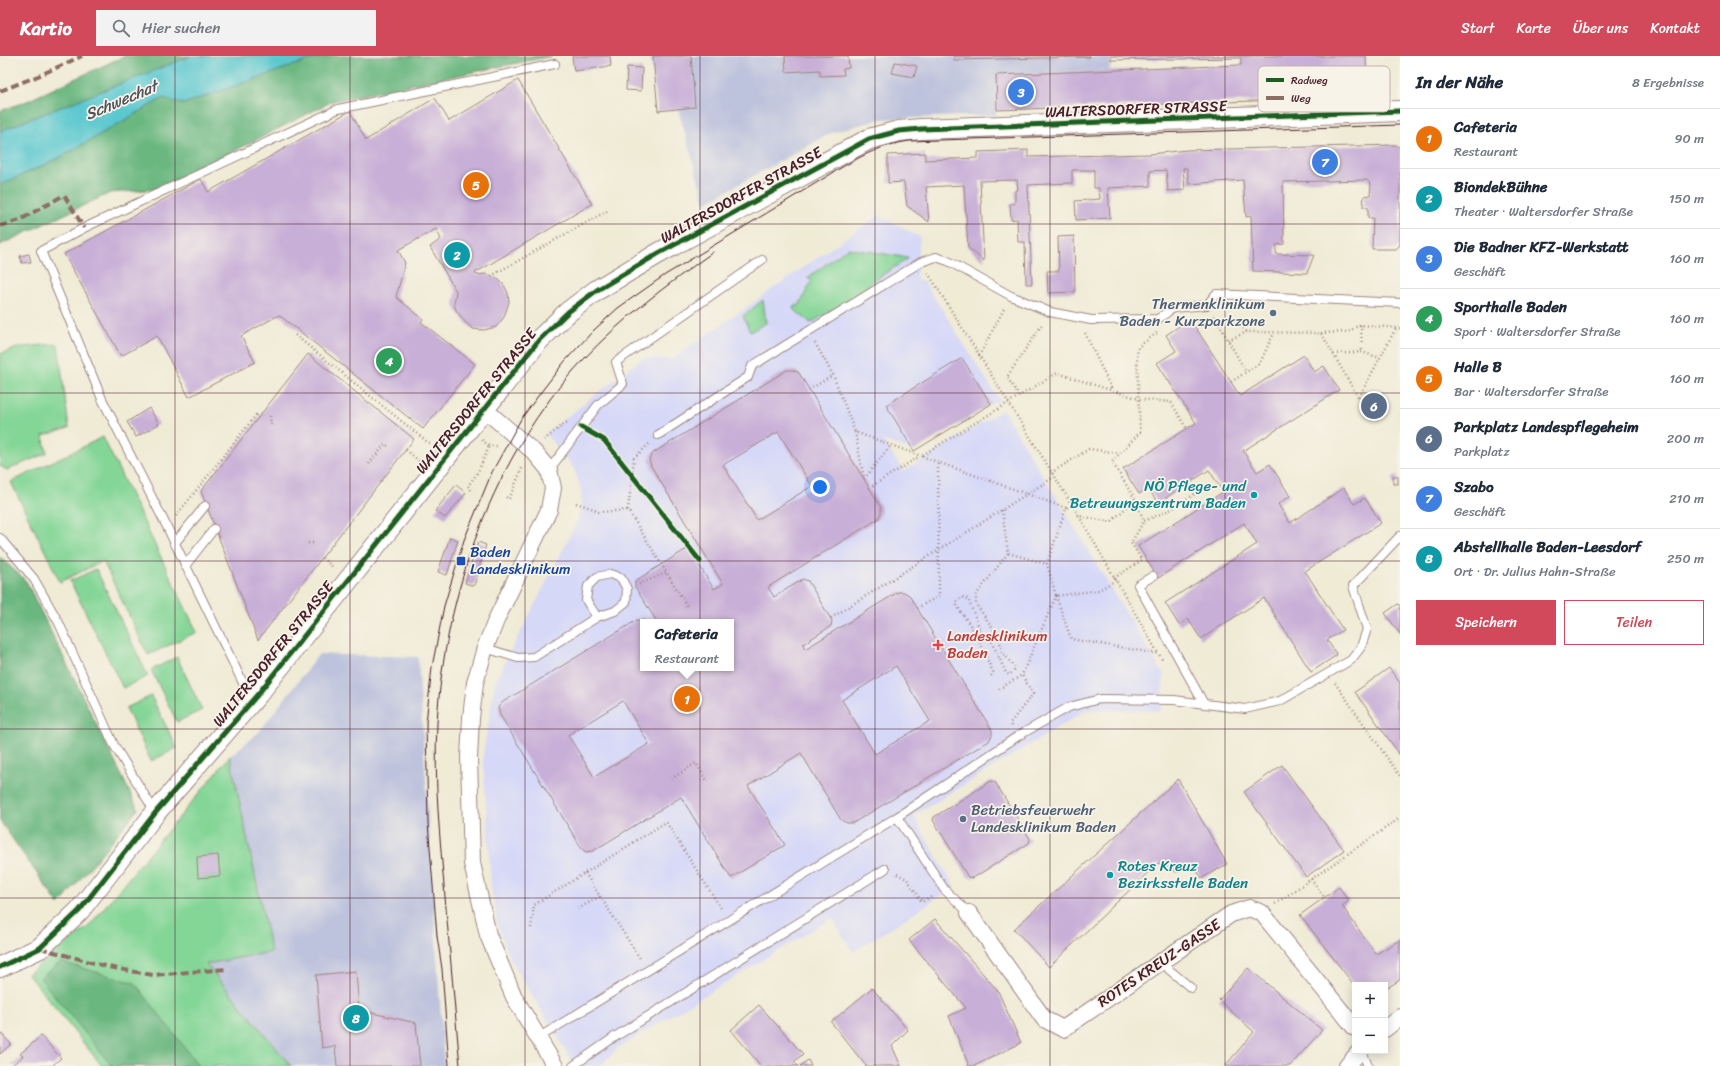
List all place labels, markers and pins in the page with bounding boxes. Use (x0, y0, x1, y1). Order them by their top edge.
pin: 3 (1008, 77, 1034, 107)
pin: 7 (1312, 147, 1338, 177)
pin: 5 (463, 170, 489, 200)
pin: 2 (444, 240, 470, 270)
place label: Thermenklinikum Baden - Kurzparkzone (1119, 291, 1265, 334)
marker: Thermenklinikum Baden - Kurzparkzone (1268, 308, 1278, 318)
pin: 4 (376, 346, 402, 376)
pin: 6 (1361, 391, 1387, 421)
place label: NÖ Pflege- und Betreuungszentrum Baden (1070, 473, 1247, 516)
marker: NÖ Pflege- und Betreuungszentrum Baden (1249, 490, 1259, 500)
place label: Baden Landesklinikum (470, 539, 571, 582)
marker: Baden Landesklinikum (455, 555, 467, 567)
place label: Landesklinikum Baden (947, 623, 1048, 666)
marker: Landesklinikum Baden (932, 639, 944, 651)
pin: 1 (674, 684, 700, 714)
place label: Betriebsfeuerwehr Landesklinikum Baden (971, 797, 1116, 840)
marker: Betriebsfeuerwehr Landesklinikum Baden (958, 814, 968, 824)
place label: Rotes Kreuz Bezirksstelle Baden (1118, 853, 1248, 896)
marker: Rotes Kreuz Bezirksstelle Baden (1105, 870, 1115, 880)
pin: 8 (343, 1003, 369, 1033)

